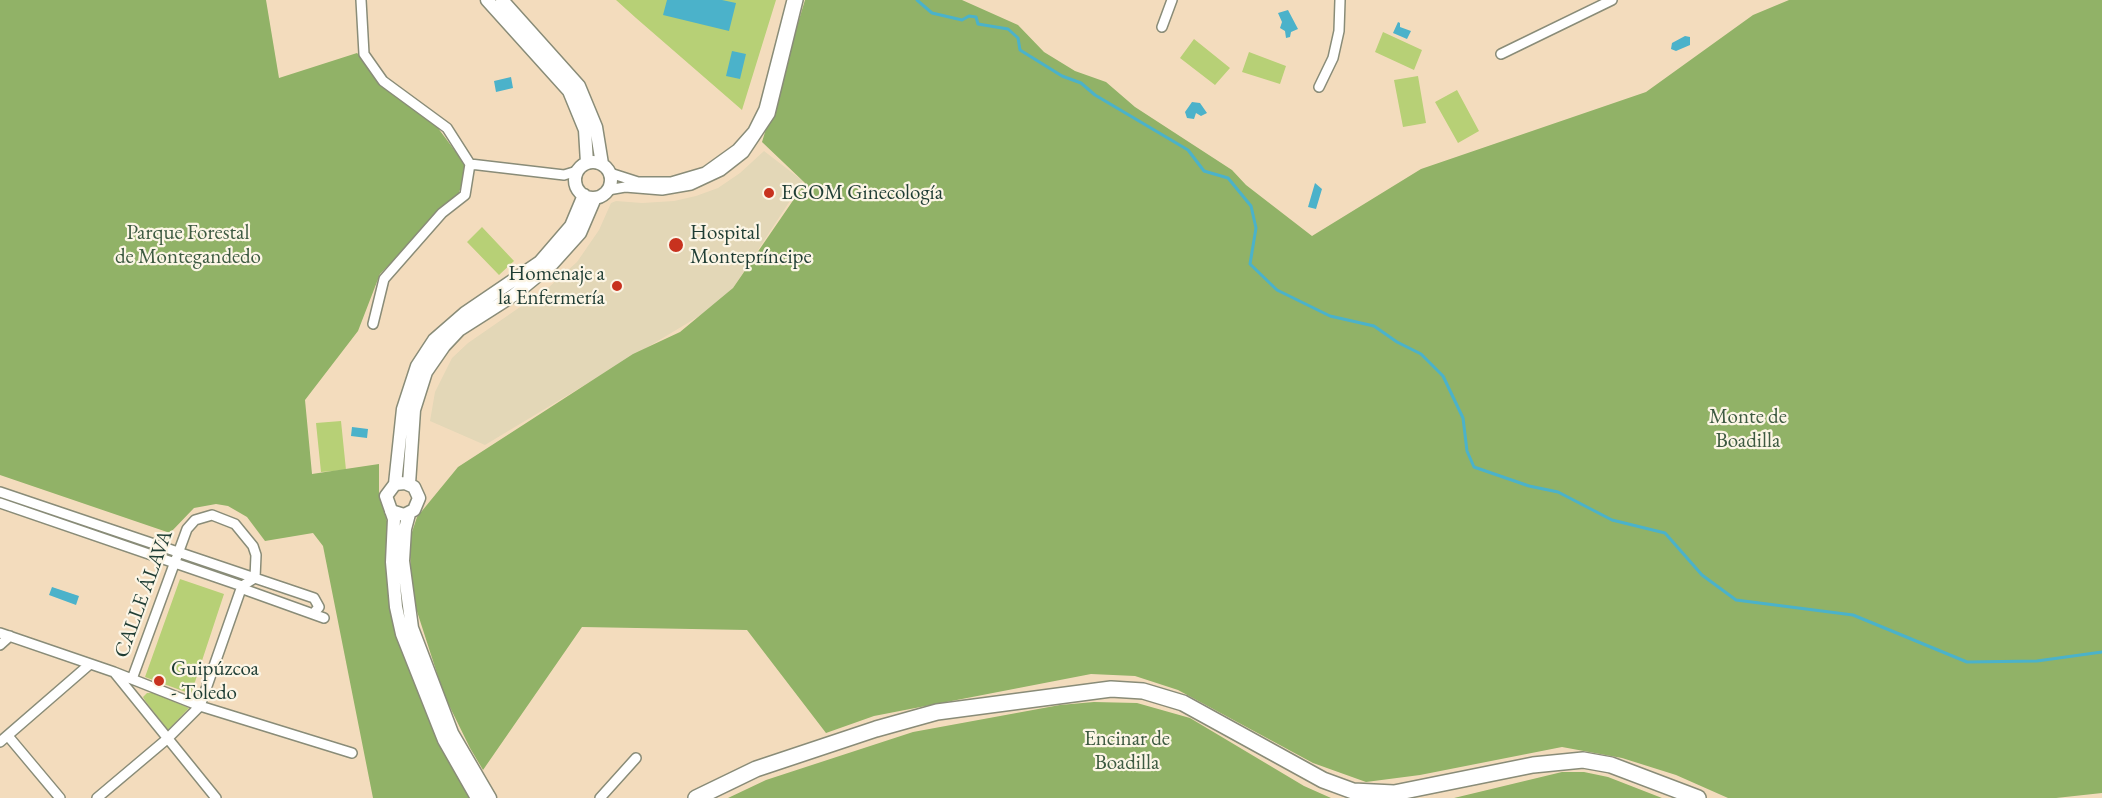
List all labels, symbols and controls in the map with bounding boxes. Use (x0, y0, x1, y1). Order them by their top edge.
place label: EGOM Ginecología (781, 180, 943, 206)
marker: EGOM Ginecología (762, 186, 776, 200)
park label: Parque Forestal de Montegandedo (115, 220, 261, 270)
place label: Hospital Montepríncipe (690, 220, 812, 270)
marker: Hospital Montepríncipe (667, 236, 685, 254)
place label: Homenaje a la Enfermería (498, 261, 605, 311)
marker: Homenaje a la Enfermería (610, 279, 624, 293)
park label: Monte de Boadilla (1709, 404, 1787, 454)
street label: CALLE ÁLAVA (109, 527, 179, 661)
place label: Guipúzcoa - Toledo (171, 656, 259, 706)
marker: Guipúzcoa - Toledo (152, 674, 166, 688)
park label: Encinar de Boadilla (1084, 726, 1170, 776)

